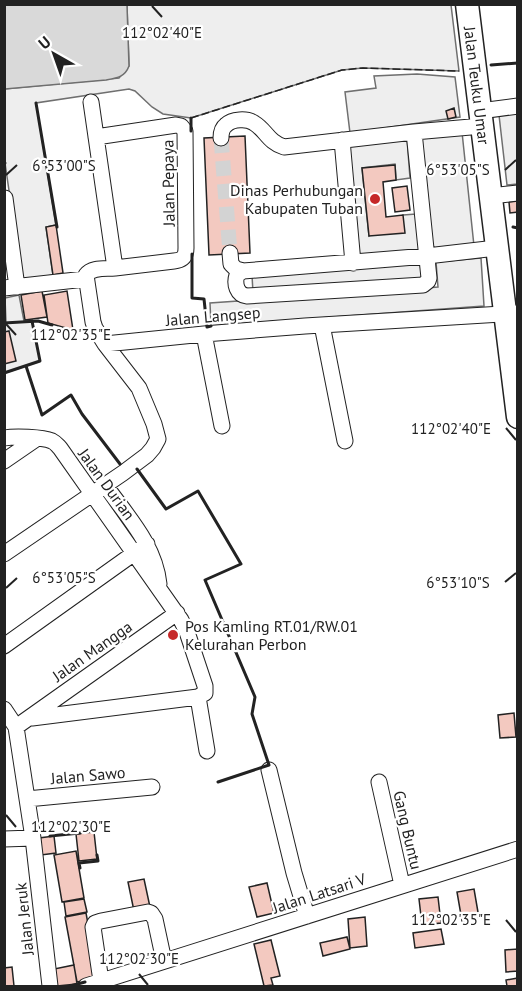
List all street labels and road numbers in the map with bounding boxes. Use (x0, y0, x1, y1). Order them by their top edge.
street label: Jalan Teuku Umar (460, 24, 494, 146)
street label: Jalan Pepaya (157, 139, 179, 228)
street label: Jalan Langsep (164, 302, 261, 330)
street label: Jalan Durian (74, 443, 140, 524)
street label: Jalan Mangga (47, 616, 136, 686)
street label: Jalan Sawo (49, 762, 126, 788)
street label: Gang Buntu (389, 789, 427, 871)
street label: Jalan Latsari V (269, 868, 369, 918)
street label: Jalan Jeruk (10, 881, 38, 957)

